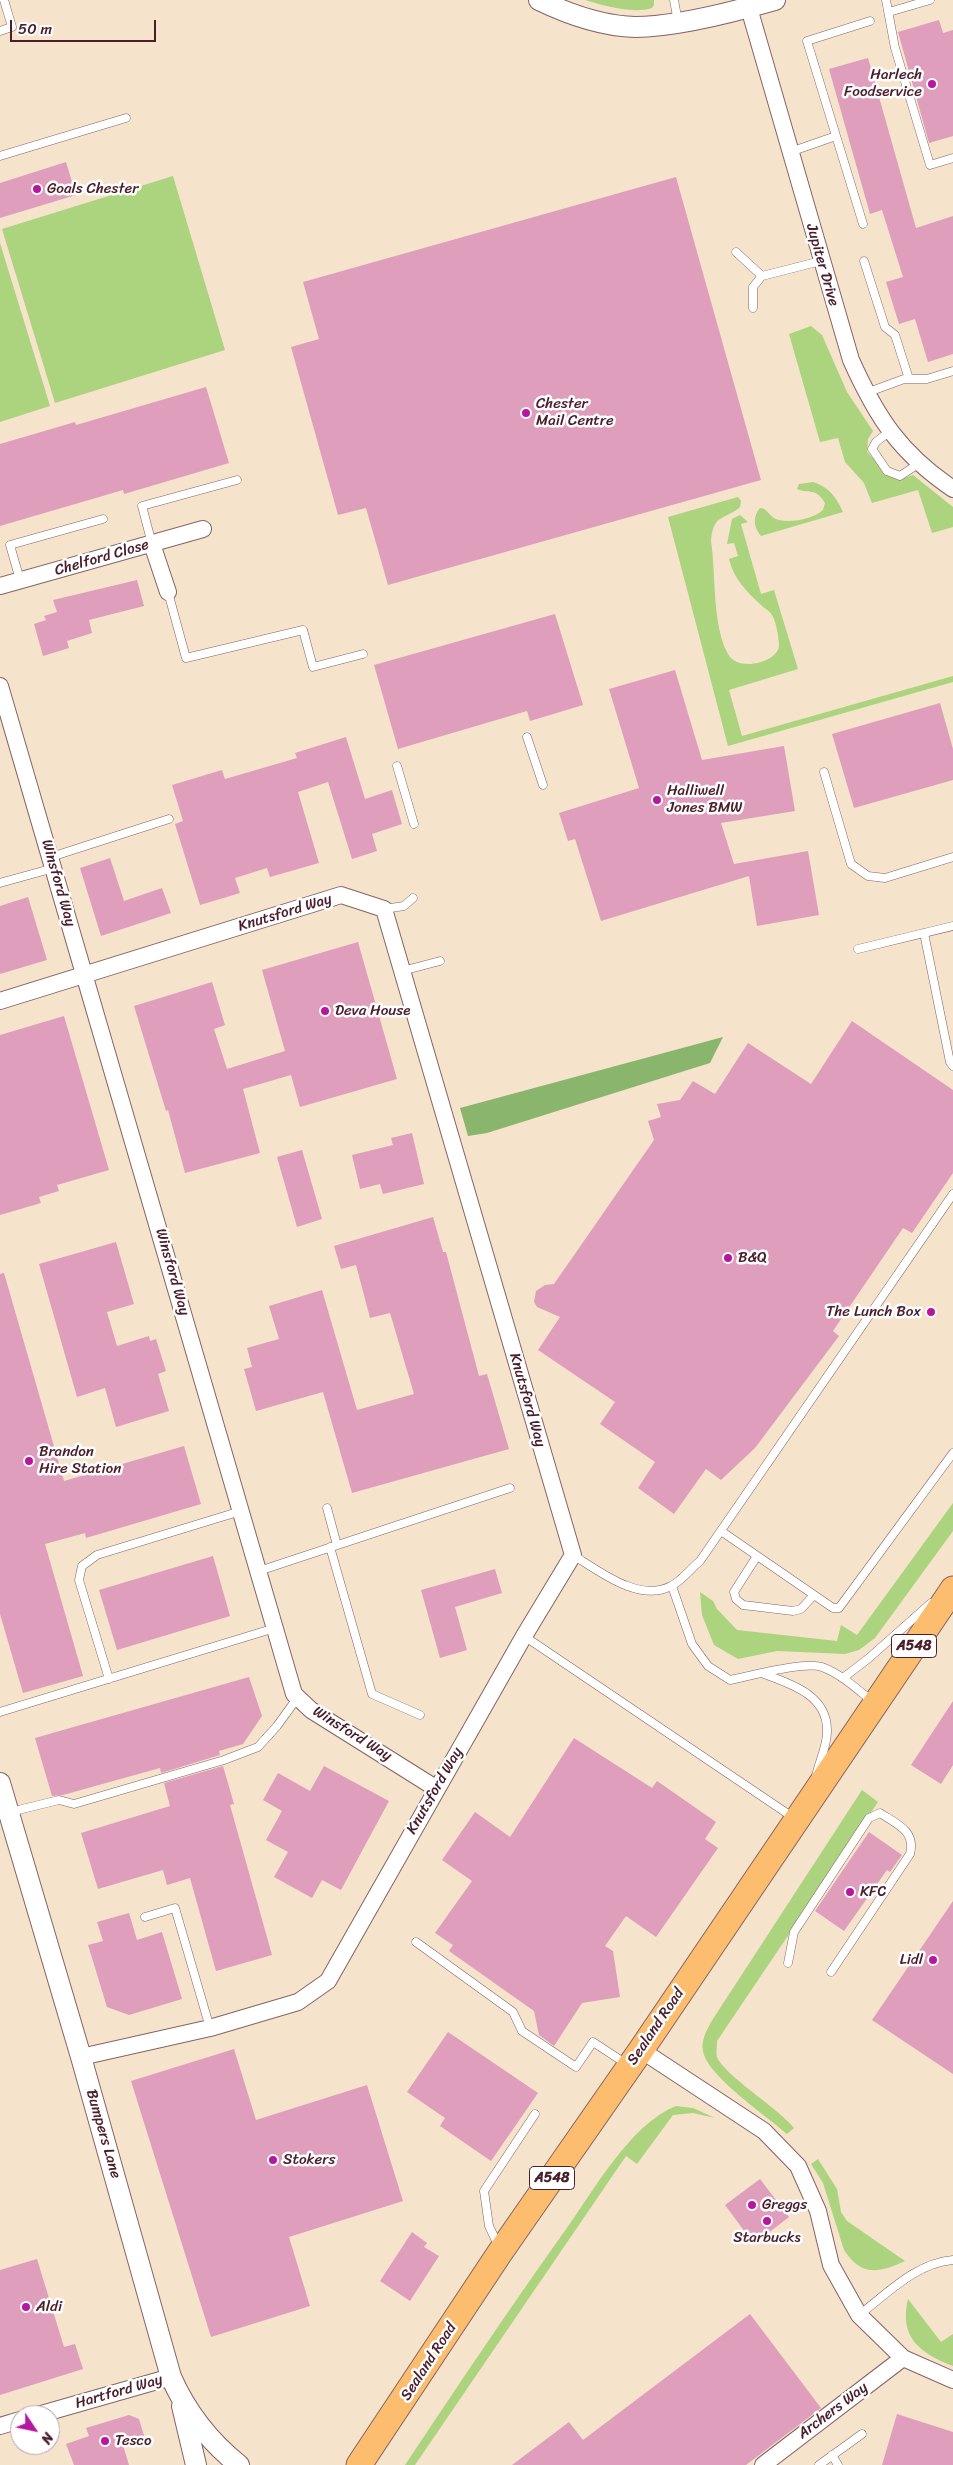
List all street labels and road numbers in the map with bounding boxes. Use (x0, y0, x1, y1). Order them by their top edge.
street label: Jupiter Drive (802, 222, 842, 308)
street label: Chelford Close (53, 536, 151, 580)
street label: Winsford Way (37, 837, 79, 929)
street label: Knutsford Way (236, 890, 334, 936)
street label: Winsford Way (151, 1226, 193, 1318)
street label: Knutsford Way (505, 1351, 549, 1449)
road number: A548 (892, 1634, 936, 1658)
street label: Winsford Way (309, 1703, 395, 1765)
street label: Knutsford Way (403, 1744, 467, 1838)
street label: Sealand Road (624, 1985, 688, 2069)
street label: Bumpers Lane (82, 2087, 124, 2181)
road number: A548 (530, 2166, 574, 2190)
street label: Sealand Road (397, 2320, 461, 2404)
street label: Hartford Way (73, 2371, 165, 2413)
street label: Archers Way (794, 2379, 872, 2443)

